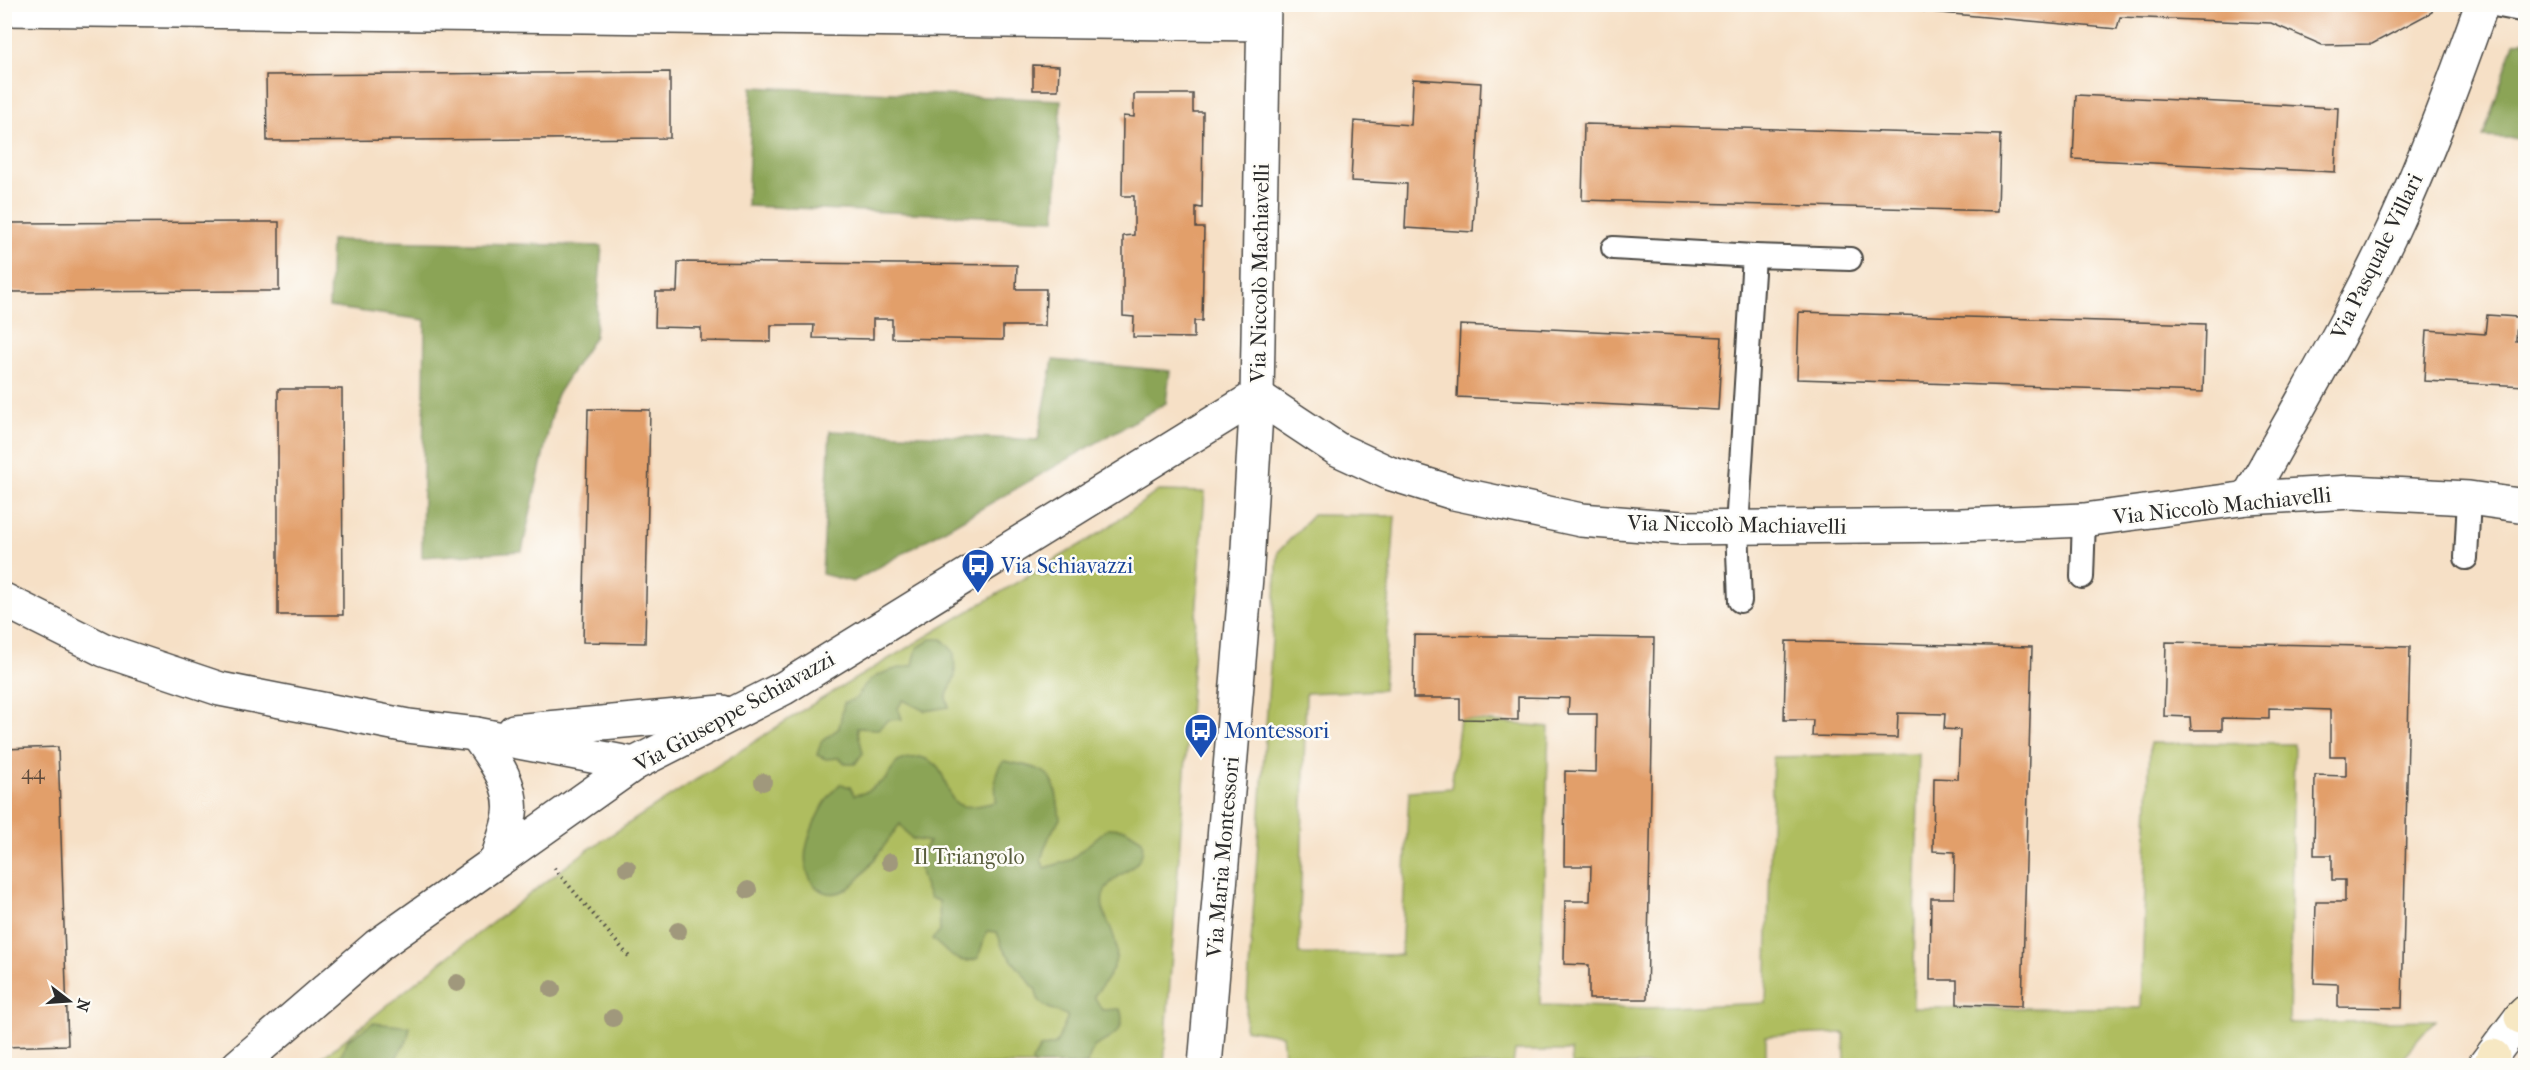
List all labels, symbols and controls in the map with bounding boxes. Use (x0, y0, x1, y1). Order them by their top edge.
street label: Via Niccolò Machiavelli (1245, 163, 1275, 384)
street label: Via Pasquale Villari (2325, 169, 2429, 345)
street label: Via Niccolò Machiavelli (2111, 482, 2333, 530)
street label: Via Niccolò Machiavelli (1626, 510, 1847, 540)
bus stop icon: Via Schiavazzi (960, 547, 996, 594)
place label: Via Schiavazzi (1000, 553, 1134, 579)
street label: Via Giuseppe Schiavazzi (629, 646, 840, 778)
bus stop icon: Montessori (1183, 712, 1219, 759)
place label: Montessori (1224, 718, 1330, 744)
street label: Via Maria Montessori (1201, 755, 1245, 960)
house number: 44 (21, 761, 46, 784)
park label: Il Triangolo (913, 844, 1025, 870)
north arrow (39, 971, 99, 1031)
text: N (72, 997, 94, 1015)

